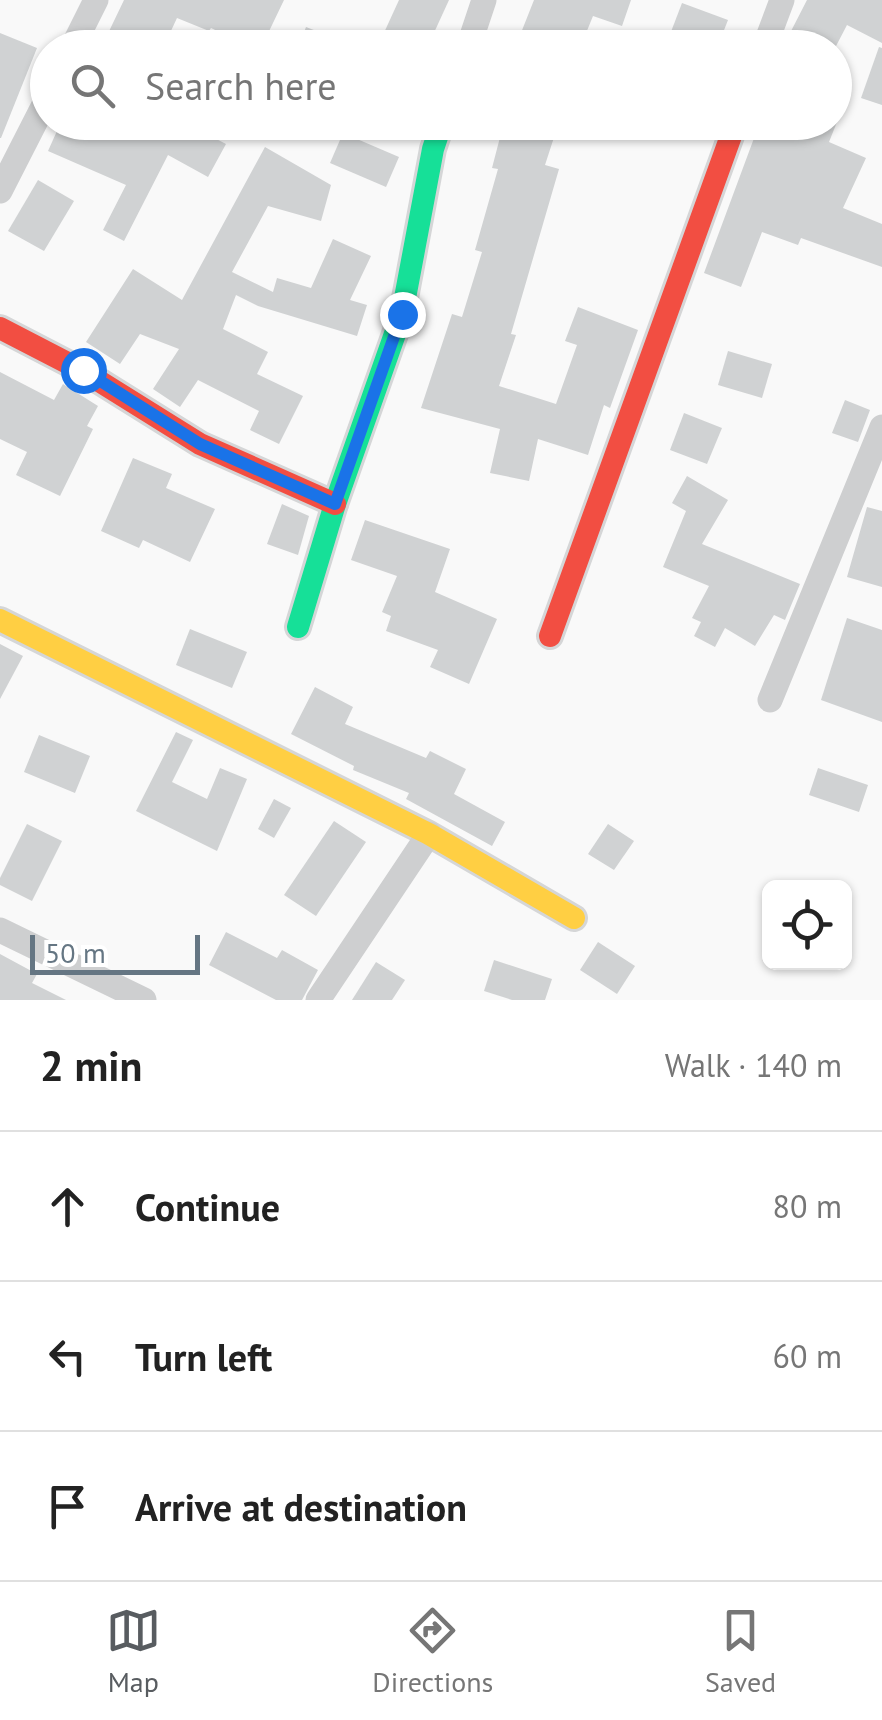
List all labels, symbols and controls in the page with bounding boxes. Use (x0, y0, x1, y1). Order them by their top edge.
search box (30, 30, 852, 140)
icon: search (65, 58, 120, 113)
text: Search here (145, 61, 337, 110)
route end (380, 292, 426, 338)
route start (61, 348, 107, 394)
map controls (762, 880, 852, 970)
button: locate (762, 880, 852, 970)
scale bar (30, 930, 200, 974)
text: 50 m (45, 934, 106, 971)
text: 2 min (40, 1038, 142, 1093)
text: Walk · 140 m (665, 1044, 842, 1086)
icon: ahead (40, 1179, 95, 1234)
text: Continue (135, 1182, 280, 1231)
text: 80 m (773, 1185, 842, 1227)
icon: left (40, 1329, 95, 1384)
text: Turn left (135, 1332, 272, 1381)
text: 60 m (773, 1335, 842, 1377)
icon: arrive (40, 1479, 95, 1534)
text: Arrive at destination (135, 1482, 467, 1531)
tab: Map (106, 1603, 161, 1700)
tab: Directions (372, 1603, 493, 1700)
tab: Saved (705, 1603, 776, 1700)

